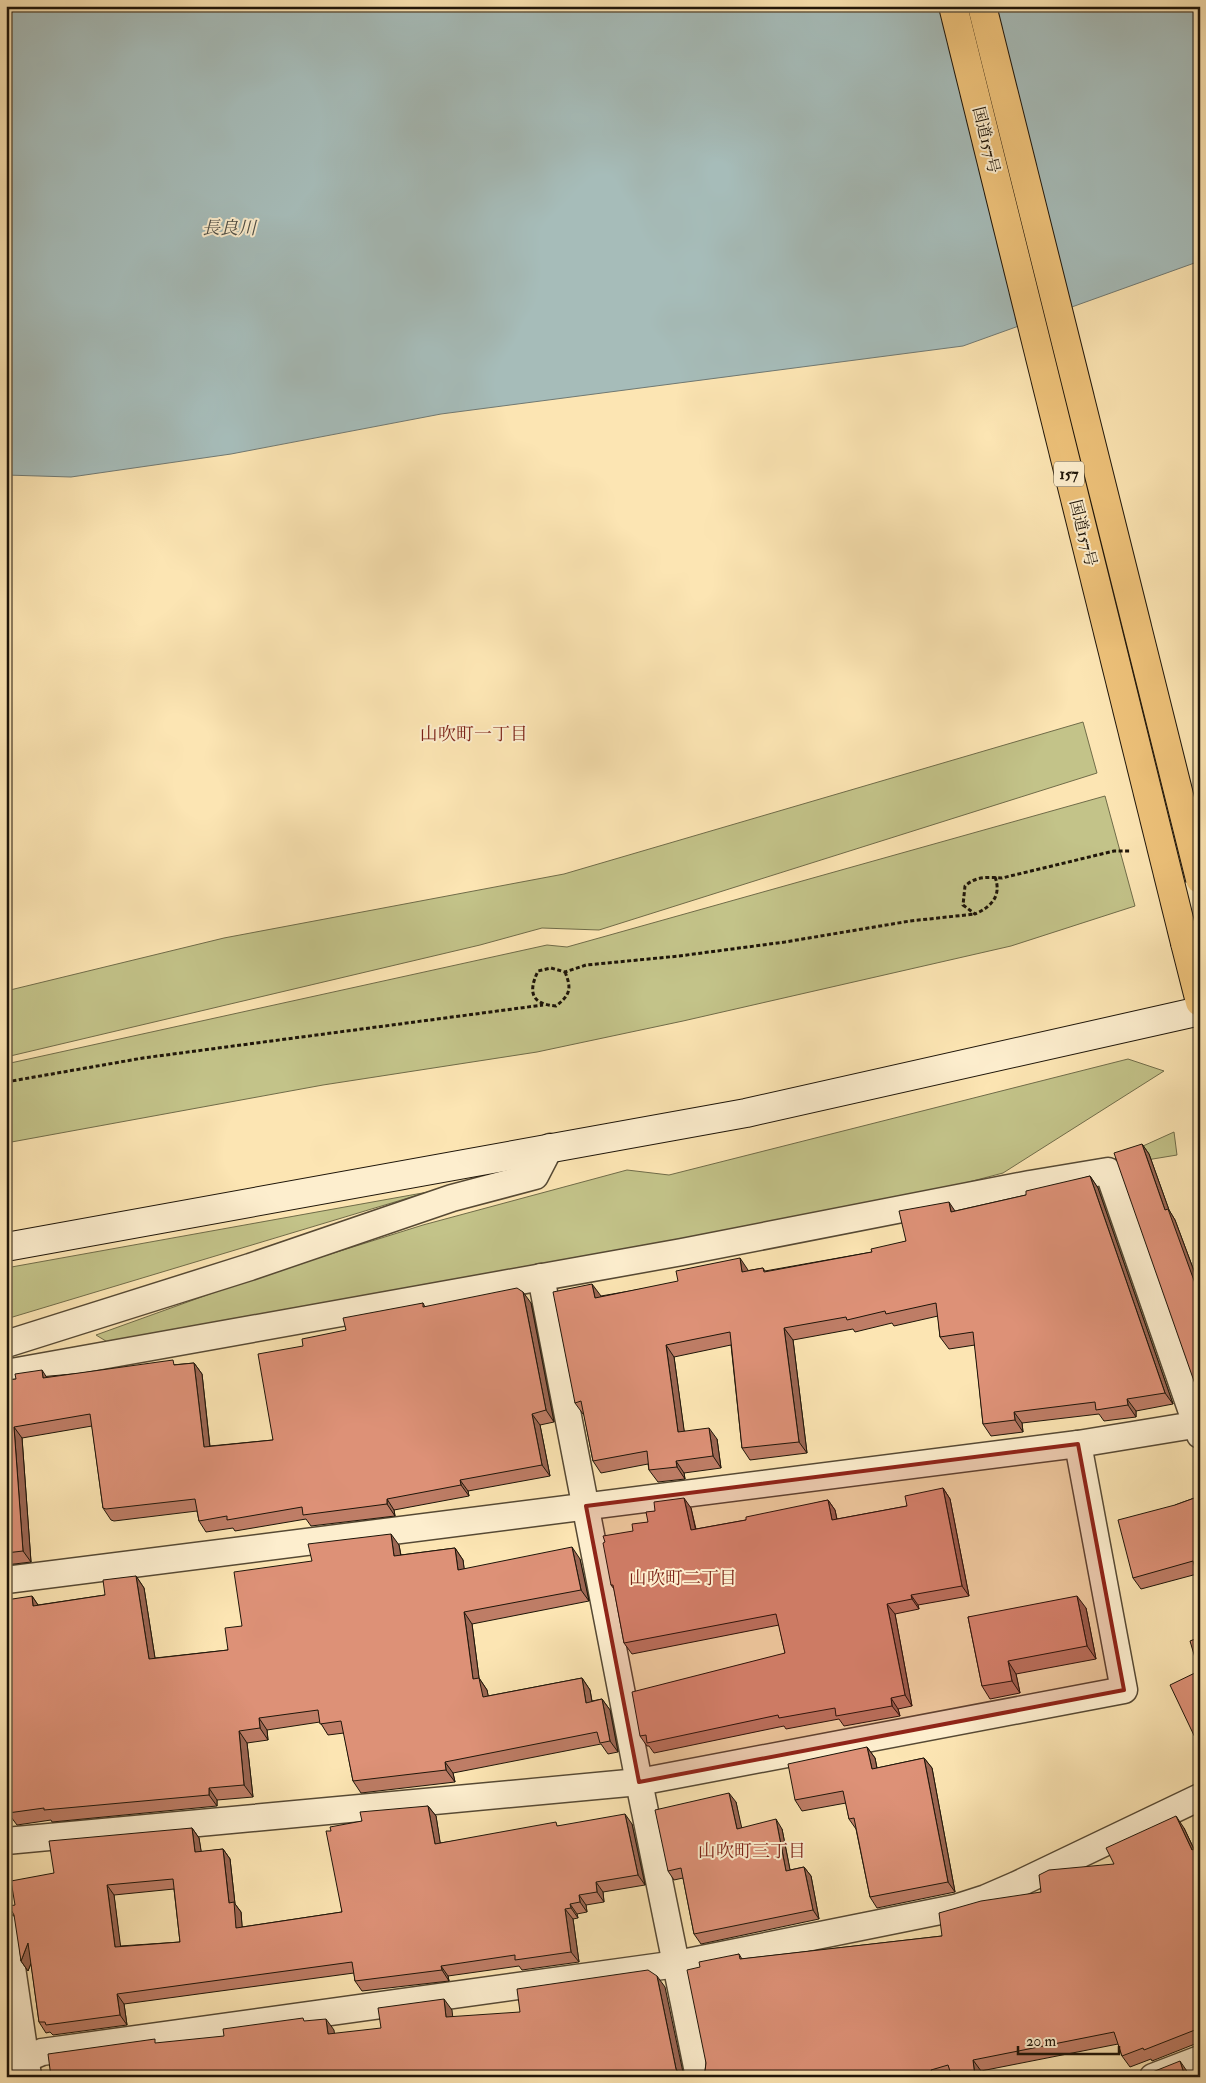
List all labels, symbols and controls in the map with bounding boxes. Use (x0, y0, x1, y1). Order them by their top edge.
street label: 国道157号 (968, 105, 1004, 175)
water label: 長良川 (202, 217, 258, 240)
road number: 157 (1054, 462, 1084, 486)
street label: 国道157号 (1065, 498, 1101, 568)
district label: 山吹町一丁目 (420, 723, 528, 746)
district label: 山吹町二丁目 (629, 1567, 737, 1590)
district label: 山吹町三丁目 (698, 1840, 806, 1863)
scale bar (1018, 2023, 1120, 2055)
text: 20 m (1026, 2032, 1056, 2051)

